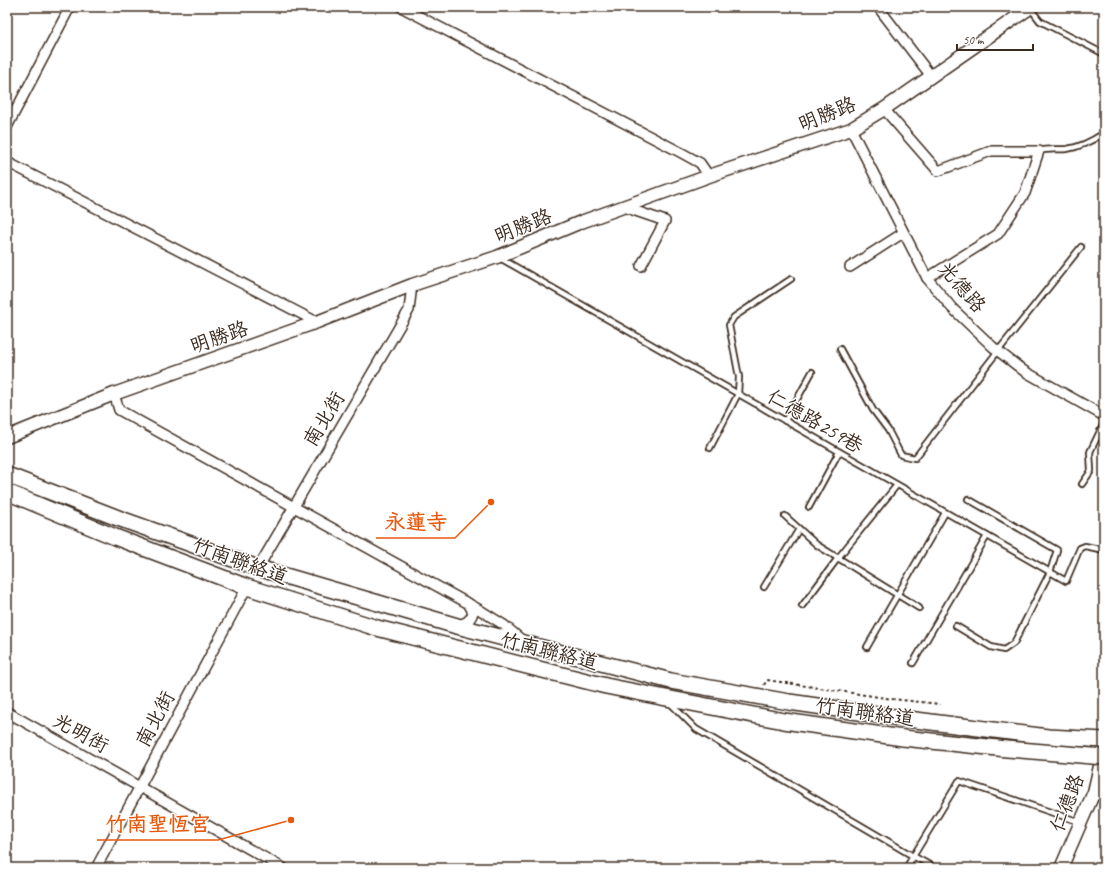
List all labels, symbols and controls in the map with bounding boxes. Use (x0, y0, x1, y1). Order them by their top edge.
scale bar (957, 26, 1033, 52)
text: 50 m (963, 32, 985, 48)
street label: 明勝路 (795, 91, 860, 137)
street label: 明勝路 (491, 203, 556, 249)
street label: 光德路 (933, 256, 992, 319)
street label: 明勝路 (187, 315, 252, 359)
street label: 仁德路259巷 (762, 383, 868, 459)
street label: 南北街 (298, 387, 350, 451)
callout: 永蓮寺 (376, 505, 455, 538)
text: 永蓮寺 (385, 509, 448, 535)
street label: 竹南聯絡道 (189, 532, 291, 590)
street label: 竹南聯絡道 (497, 627, 601, 675)
street label: 南北街 (130, 687, 180, 751)
street label: 竹南聯絡道 (814, 693, 916, 731)
street label: 光明街 (49, 708, 113, 758)
street label: 仁德路 (1045, 770, 1090, 835)
callout: 竹南聖恆宮 (97, 807, 218, 840)
text: 竹南聖恆宮 (106, 811, 211, 837)

